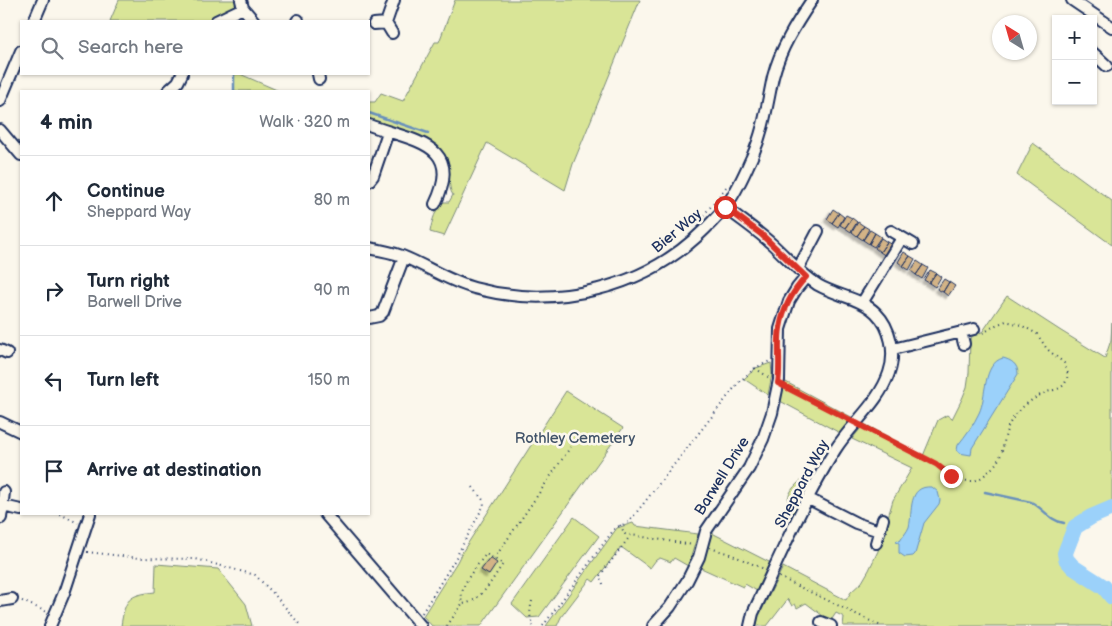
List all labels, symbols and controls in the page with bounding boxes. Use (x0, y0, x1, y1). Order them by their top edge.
north arrow (992, 15, 1037, 60)
map controls (1052, 15, 1097, 105)
button: + (1052, 15, 1097, 60)
search box (20, 20, 370, 75)
icon: search (38, 34, 66, 62)
text: Search here (78, 36, 183, 59)
button: − (1052, 60, 1097, 105)
text: 4 min (40, 110, 93, 135)
text: Walk · 320 m (259, 113, 350, 132)
text: Continue (87, 180, 165, 203)
icon: ahead (40, 187, 68, 215)
text: 80 m (314, 191, 350, 210)
route start (714, 196, 737, 219)
text: Sheppard Way (87, 203, 191, 222)
street label: Bier Way (648, 204, 706, 257)
text: Turn right (87, 270, 170, 293)
icon: right (40, 277, 68, 305)
text: 90 m (314, 281, 350, 300)
text: Barwell Drive (87, 293, 182, 312)
icon: left (40, 367, 68, 395)
text: Turn left (87, 369, 159, 392)
text: 150 m (308, 371, 350, 390)
park label: Rothley Cemetery (515, 429, 636, 448)
street label: Barwell Drive (690, 433, 754, 519)
street label: Sheppard Way (771, 436, 833, 531)
icon: arrive (40, 457, 68, 485)
text: Arrive at destination (87, 459, 262, 482)
route end (940, 465, 963, 488)

